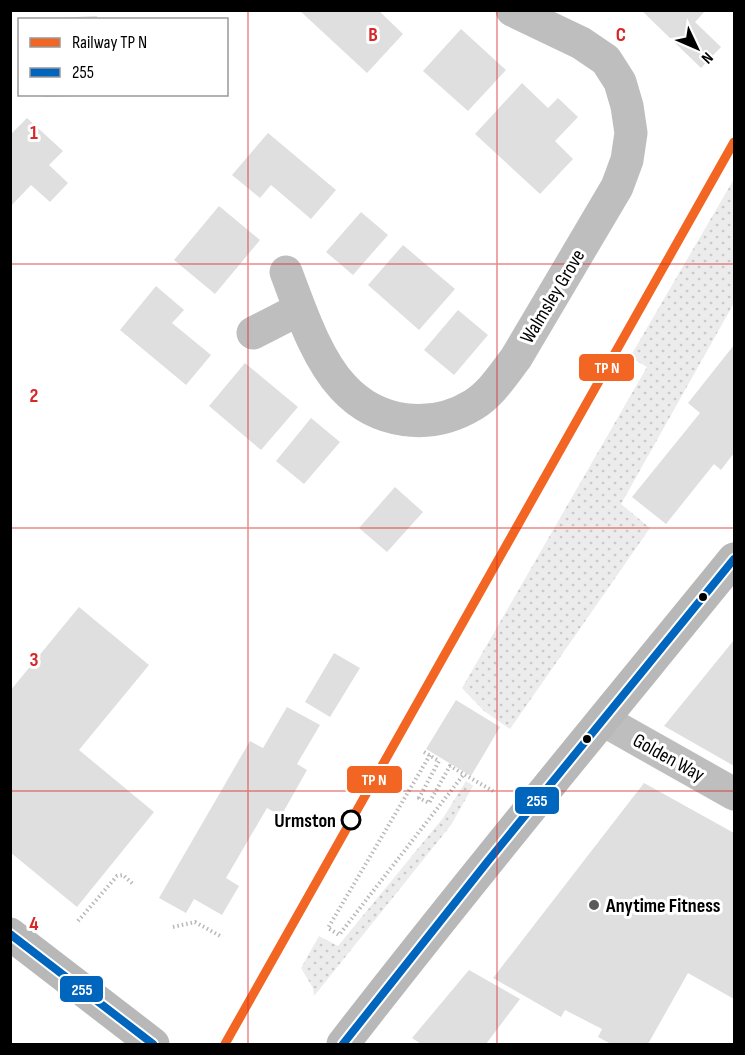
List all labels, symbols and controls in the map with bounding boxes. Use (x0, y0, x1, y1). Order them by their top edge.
legend (18, 18, 228, 96)
north arrow (667, 18, 727, 78)
text: B (368, 23, 378, 47)
text: C (616, 23, 626, 47)
text: Railway TP N (72, 32, 147, 53)
text: N (697, 48, 717, 67)
text: 255 (72, 62, 94, 83)
text: 1 (30, 121, 38, 145)
street label: Walmsley Grove (515, 245, 590, 348)
line badge: TP N (578, 353, 635, 382)
text: TP N (594, 359, 620, 378)
text: 2 (30, 384, 38, 408)
unlabelled marker (697, 591, 709, 603)
text: 3 (30, 648, 39, 672)
street label: Golden Way (629, 728, 709, 787)
unlabelled marker (581, 733, 593, 745)
line badge: TP N (346, 765, 403, 794)
text: TP N (361, 771, 387, 790)
line badge: 255 (514, 786, 560, 815)
text: 255 (526, 792, 548, 811)
place label: Urmston (274, 809, 336, 833)
marker: Urmston (341, 810, 361, 830)
place label: Anytime Fitness (605, 894, 721, 918)
marker: Anytime Fitness (587, 898, 601, 912)
text: 4 (29, 912, 39, 936)
line badge: 255 (59, 975, 104, 1003)
text: 255 (71, 981, 93, 1000)

